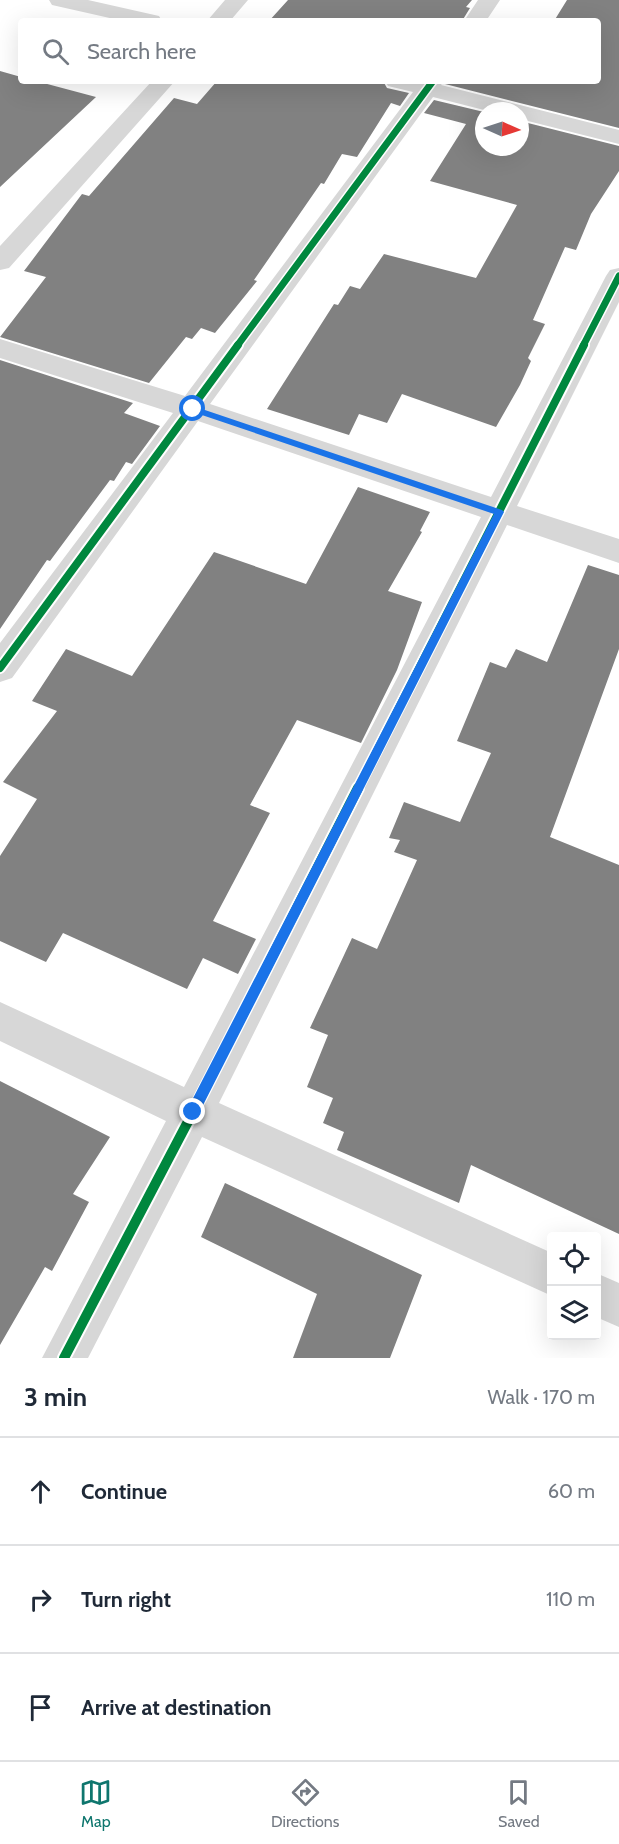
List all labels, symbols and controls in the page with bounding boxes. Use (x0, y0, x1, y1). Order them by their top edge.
search box (18, 18, 601, 84)
icon: search (39, 35, 72, 68)
text: Search here (87, 38, 196, 65)
north arrow (475, 102, 529, 156)
route start (179, 395, 205, 421)
route end (179, 1098, 205, 1124)
map controls (547, 1232, 601, 1340)
button: locate (547, 1232, 601, 1286)
button: layers (547, 1286, 601, 1340)
text: 3 min (24, 1381, 87, 1413)
text: Walk · 170 m (487, 1385, 595, 1409)
icon: ahead (24, 1475, 57, 1508)
text: Continue (81, 1478, 167, 1505)
text: 60 m (548, 1479, 595, 1503)
icon: right (24, 1583, 57, 1616)
text: Turn right (81, 1586, 171, 1613)
text: 110 m (546, 1587, 595, 1611)
icon: arrive (24, 1691, 57, 1724)
text: Arrive at destination (81, 1694, 271, 1721)
tab: Map (79, 1776, 112, 1831)
tab: Directions (271, 1776, 339, 1831)
tab: Saved (498, 1776, 540, 1831)

